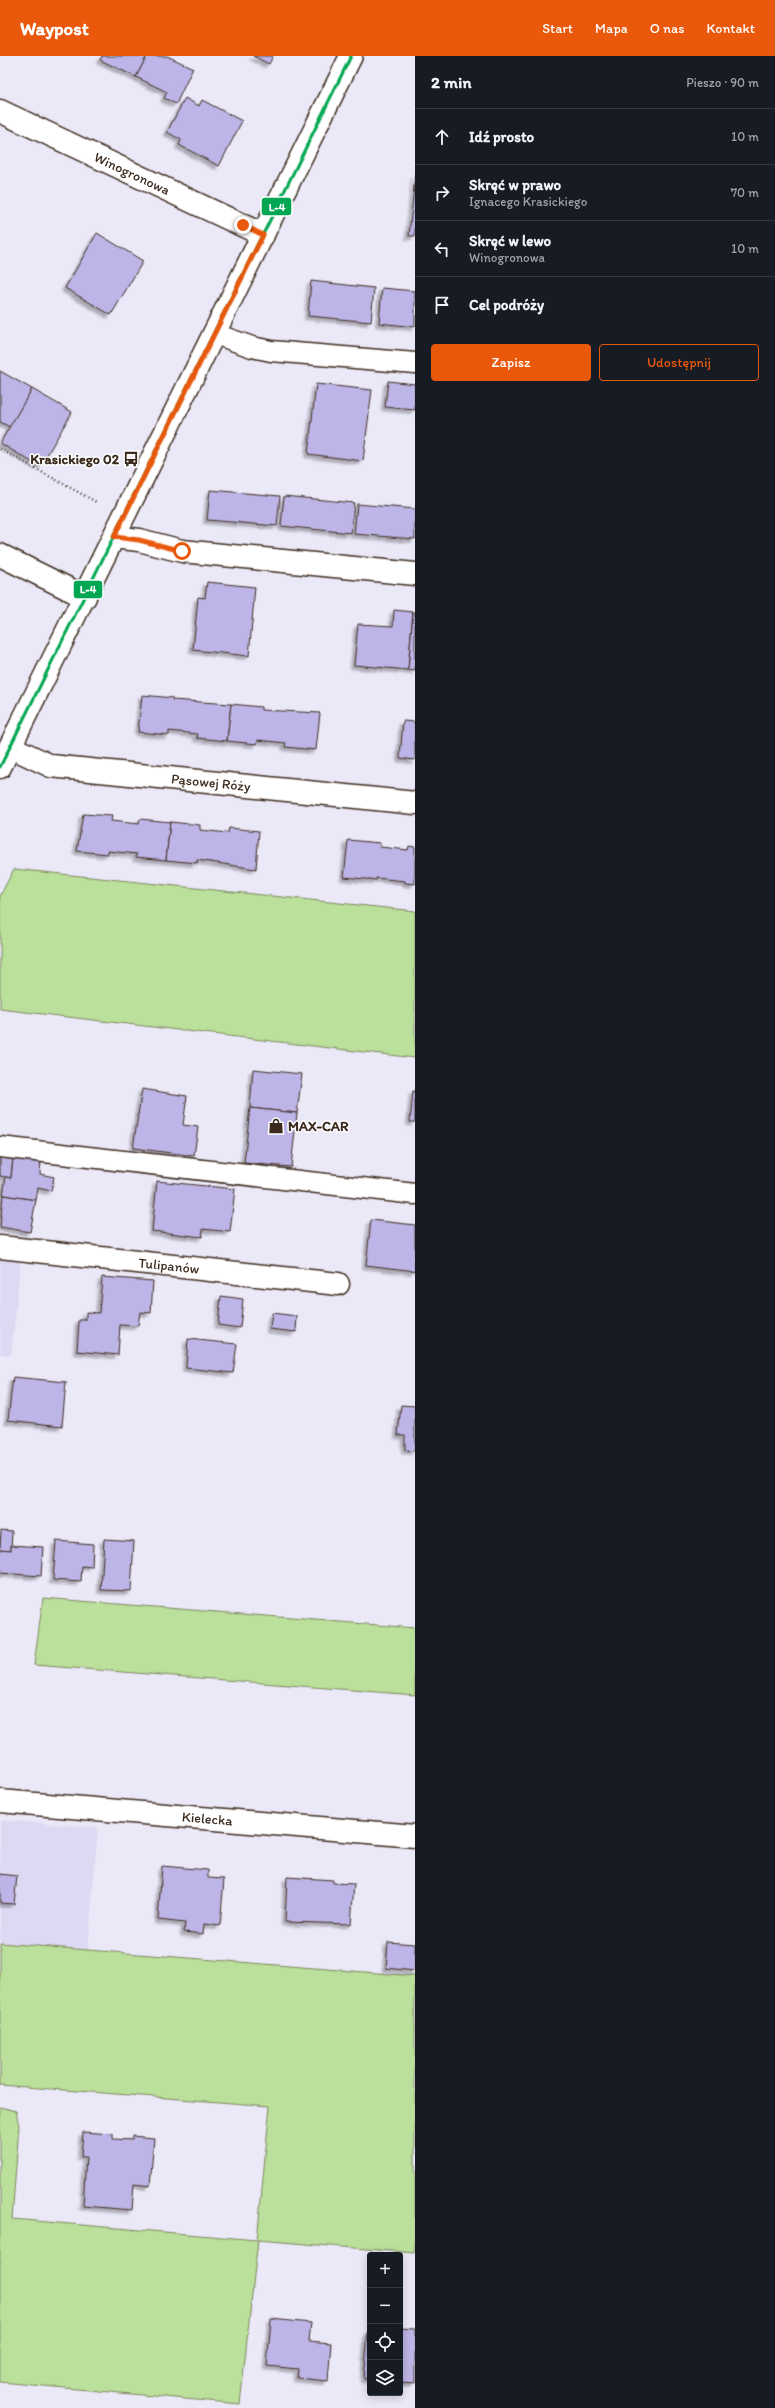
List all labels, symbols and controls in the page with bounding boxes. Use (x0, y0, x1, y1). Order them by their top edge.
text: Waypost (20, 17, 89, 40)
text: Start (542, 20, 573, 37)
text: Mapa (595, 20, 628, 37)
text: O nas (650, 20, 684, 37)
text: Kontakt (706, 20, 755, 37)
text: 2 min (431, 72, 471, 92)
text: Pieszo · 90 m (686, 75, 759, 90)
icon: ahead (431, 126, 453, 148)
text: Idź prosto (469, 128, 534, 146)
text: 10 m (731, 129, 759, 144)
street label: Winogronowa (91, 148, 173, 198)
text: Skręć w prawo (469, 176, 561, 194)
icon: right (431, 182, 453, 204)
text: 70 m (731, 185, 759, 200)
text: Ignacego Krasickiego (469, 194, 587, 209)
line badge: L-4 (261, 197, 292, 216)
text: L-4 (269, 201, 286, 214)
route end (234, 216, 252, 234)
text: Skręć w lewo (469, 232, 551, 250)
icon: left (431, 238, 453, 260)
text: 10 m (731, 241, 759, 256)
text: Winogronowa (469, 250, 545, 265)
icon: arrive (431, 294, 453, 316)
text: Cel podróży (469, 296, 544, 314)
button: Zapisz (431, 344, 591, 381)
button: Udostępnij (599, 344, 759, 381)
bus stop icon: Krasickiego 02 (122, 450, 140, 468)
place label: Krasickiego 02 (30, 451, 120, 468)
route start (173, 542, 191, 560)
line badge: L-4 (73, 580, 103, 599)
text: L-4 (80, 583, 97, 596)
street label: Pąsowej Róży (170, 770, 252, 795)
shop icon: MAX-CAR (267, 1117, 285, 1135)
place label: MAX-CAR (288, 1118, 349, 1135)
street label: Tulipanów (138, 1254, 201, 1277)
street label: Kielecka (181, 1808, 234, 1829)
map controls (367, 2252, 403, 2396)
button: + (367, 2252, 403, 2288)
button: − (367, 2288, 403, 2324)
button: locate (367, 2324, 403, 2360)
button: layers (367, 2360, 403, 2396)

